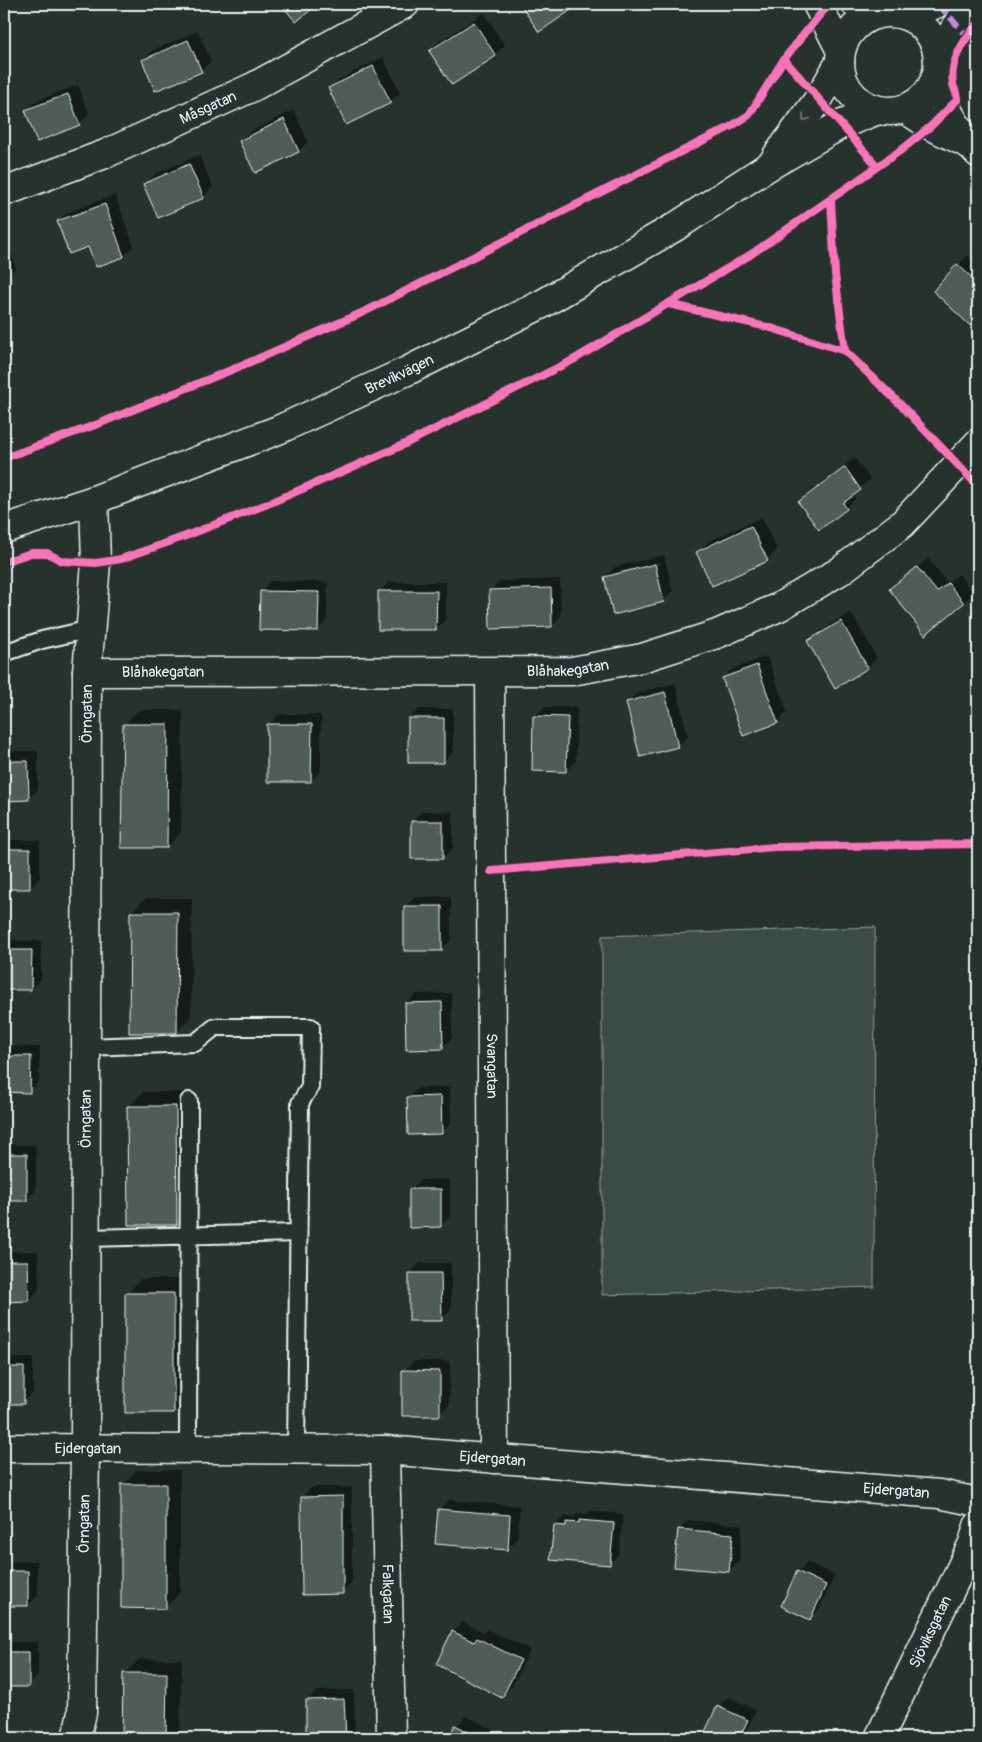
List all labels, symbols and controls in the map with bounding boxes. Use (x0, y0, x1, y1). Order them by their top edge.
street label: Måsgatan (177, 86, 239, 128)
one-way arrow (802, 112, 811, 122)
street label: Brevikvägen (362, 350, 437, 398)
street label: Blåhakegatan (527, 655, 610, 681)
street label: Blåhakegatan (122, 662, 204, 681)
street label: Örngatan (77, 684, 96, 743)
street label: Svangatan (482, 1033, 502, 1099)
street label: Örngatan (76, 1089, 95, 1148)
street label: Ejdergatan (55, 1439, 121, 1458)
street label: Ejdergatan (459, 1446, 527, 1471)
street label: Ejdergatan (862, 1479, 930, 1503)
street label: Örngatan (74, 1494, 94, 1553)
street label: Falkgatan (378, 1564, 398, 1624)
street label: Sjöviksgatan (905, 1592, 956, 1671)

